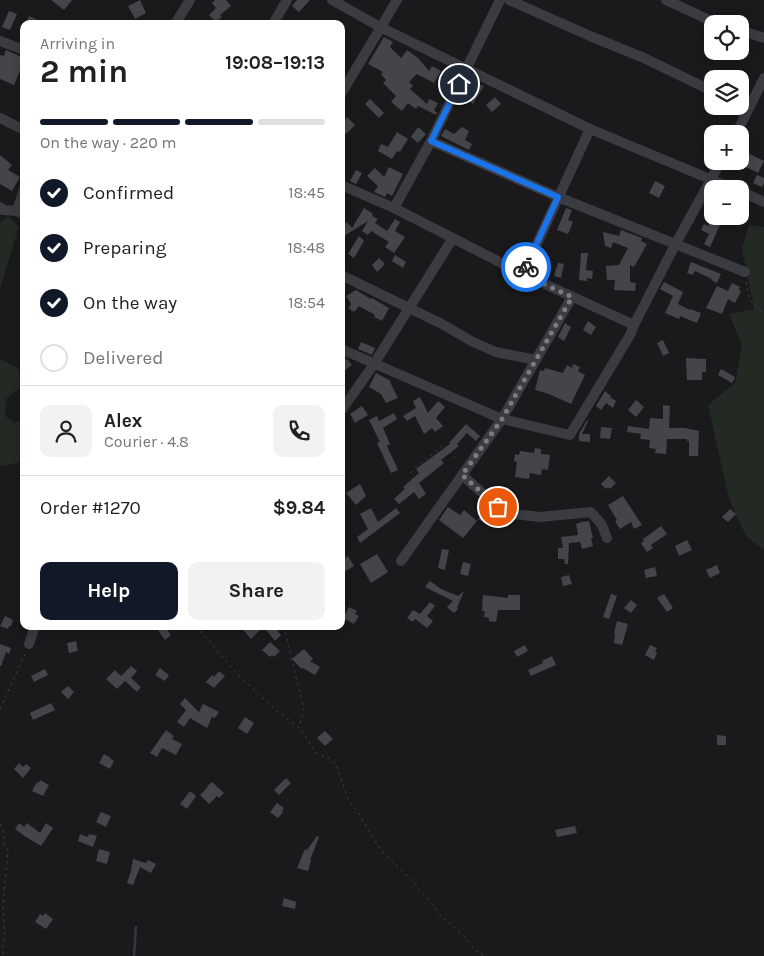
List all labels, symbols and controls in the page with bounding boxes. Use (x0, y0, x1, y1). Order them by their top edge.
map controls (704, 15, 749, 225)
button: locate (704, 15, 749, 60)
text: Arriving in (40, 34, 115, 53)
text: 19:08–19:13 (225, 52, 325, 74)
text: 2 min (40, 53, 128, 90)
pin (438, 63, 480, 105)
icon: home (445, 70, 473, 98)
button: layers (704, 70, 749, 115)
button: + (704, 125, 749, 170)
text: On the way · 220 m (40, 133, 177, 152)
icon: check (40, 179, 68, 207)
button: − (704, 180, 749, 225)
text: Confirmed (83, 182, 174, 204)
text: 18:45 (288, 183, 325, 202)
icon: check (40, 234, 68, 262)
text: Preparing (83, 237, 166, 259)
text: 18:48 (287, 238, 325, 257)
courier (501, 242, 551, 292)
icon: bike (512, 253, 540, 281)
icon: check (40, 289, 68, 317)
text: On the way (83, 292, 177, 314)
text: 18:54 (288, 293, 325, 312)
text: Delivered (83, 347, 163, 369)
button: person (40, 405, 92, 457)
button: phone (273, 405, 325, 457)
text: Alex (104, 410, 142, 432)
text: Courier · 4.8 (104, 432, 189, 451)
pin (477, 486, 519, 528)
icon: bag (484, 493, 512, 521)
text: Order #1270 (40, 497, 141, 519)
text: $9.84 (273, 497, 325, 519)
button: Help (40, 562, 178, 620)
button: Share (188, 562, 325, 620)

